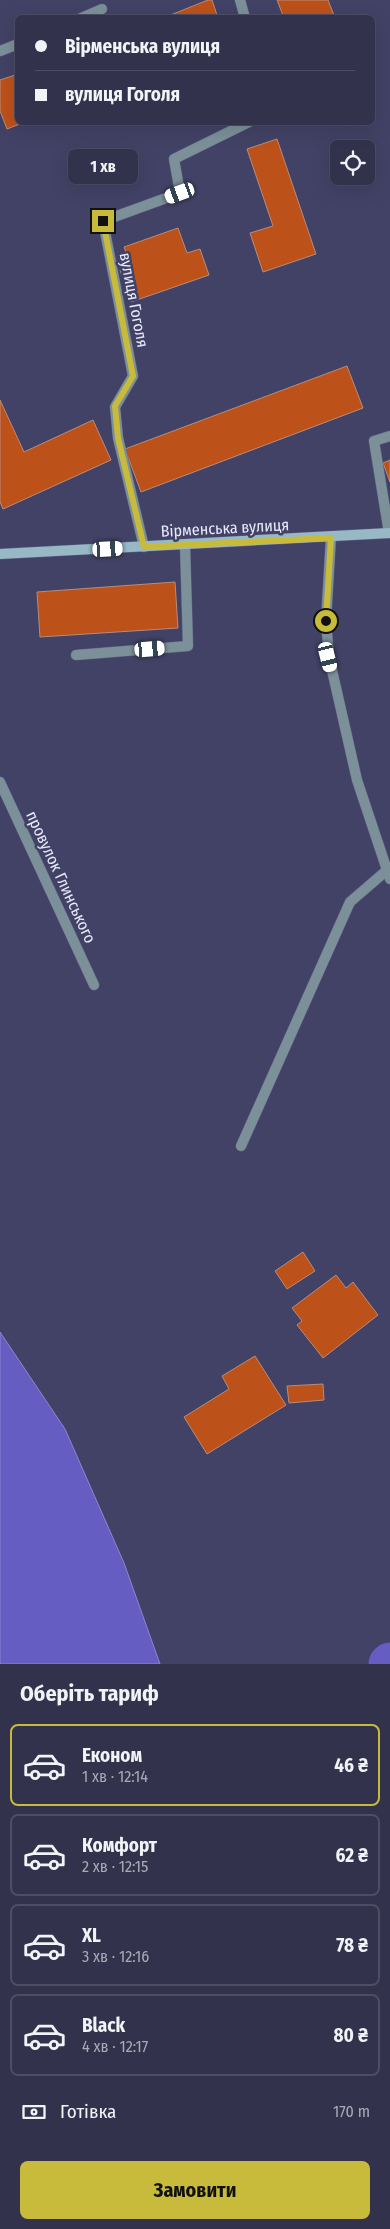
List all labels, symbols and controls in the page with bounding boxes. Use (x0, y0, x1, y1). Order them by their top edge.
text: Вірменська вулиця (65, 35, 220, 58)
text: вулиця Гоголя (65, 83, 180, 106)
map controls (330, 140, 375, 185)
button: locate (330, 140, 375, 185)
callout: 1 хв (68, 148, 138, 184)
text: 1 хв (90, 157, 116, 176)
car (163, 181, 196, 205)
route end (92, 210, 114, 232)
street label: вулиця Гоголя (116, 251, 152, 349)
street label: Вірменська вулиця (160, 515, 290, 541)
car (92, 541, 123, 557)
route start (315, 610, 337, 632)
car (134, 640, 165, 658)
car (317, 641, 338, 673)
street label: провулок Глинського (22, 808, 100, 946)
text: Оберіть тариф (20, 1680, 159, 1707)
icon: car (22, 1743, 67, 1788)
text: Економ (82, 1744, 142, 1767)
text: 46 ₴ (334, 1754, 368, 1777)
text: 1 хв · 12:14 (82, 1767, 148, 1786)
icon: car (22, 1833, 67, 1878)
text: Комфорт (82, 1834, 157, 1857)
text: 62 ₴ (335, 1844, 368, 1867)
text: 2 хв · 12:15 (82, 1857, 148, 1876)
icon: car (22, 1923, 67, 1968)
text: XL (82, 1924, 101, 1947)
text: 78 ₴ (336, 1934, 368, 1957)
text: 3 хв · 12:16 (82, 1947, 149, 1966)
icon: car (22, 2013, 67, 2058)
text: Black (82, 2014, 125, 2037)
text: 80 ₴ (334, 2024, 368, 2047)
text: 4 хв · 12:17 (82, 2037, 148, 2056)
icon: cash (20, 2098, 48, 2126)
text: Готівка (60, 2100, 116, 2123)
text: 170 m (333, 2102, 370, 2121)
button: Замовити (20, 2161, 370, 2219)

